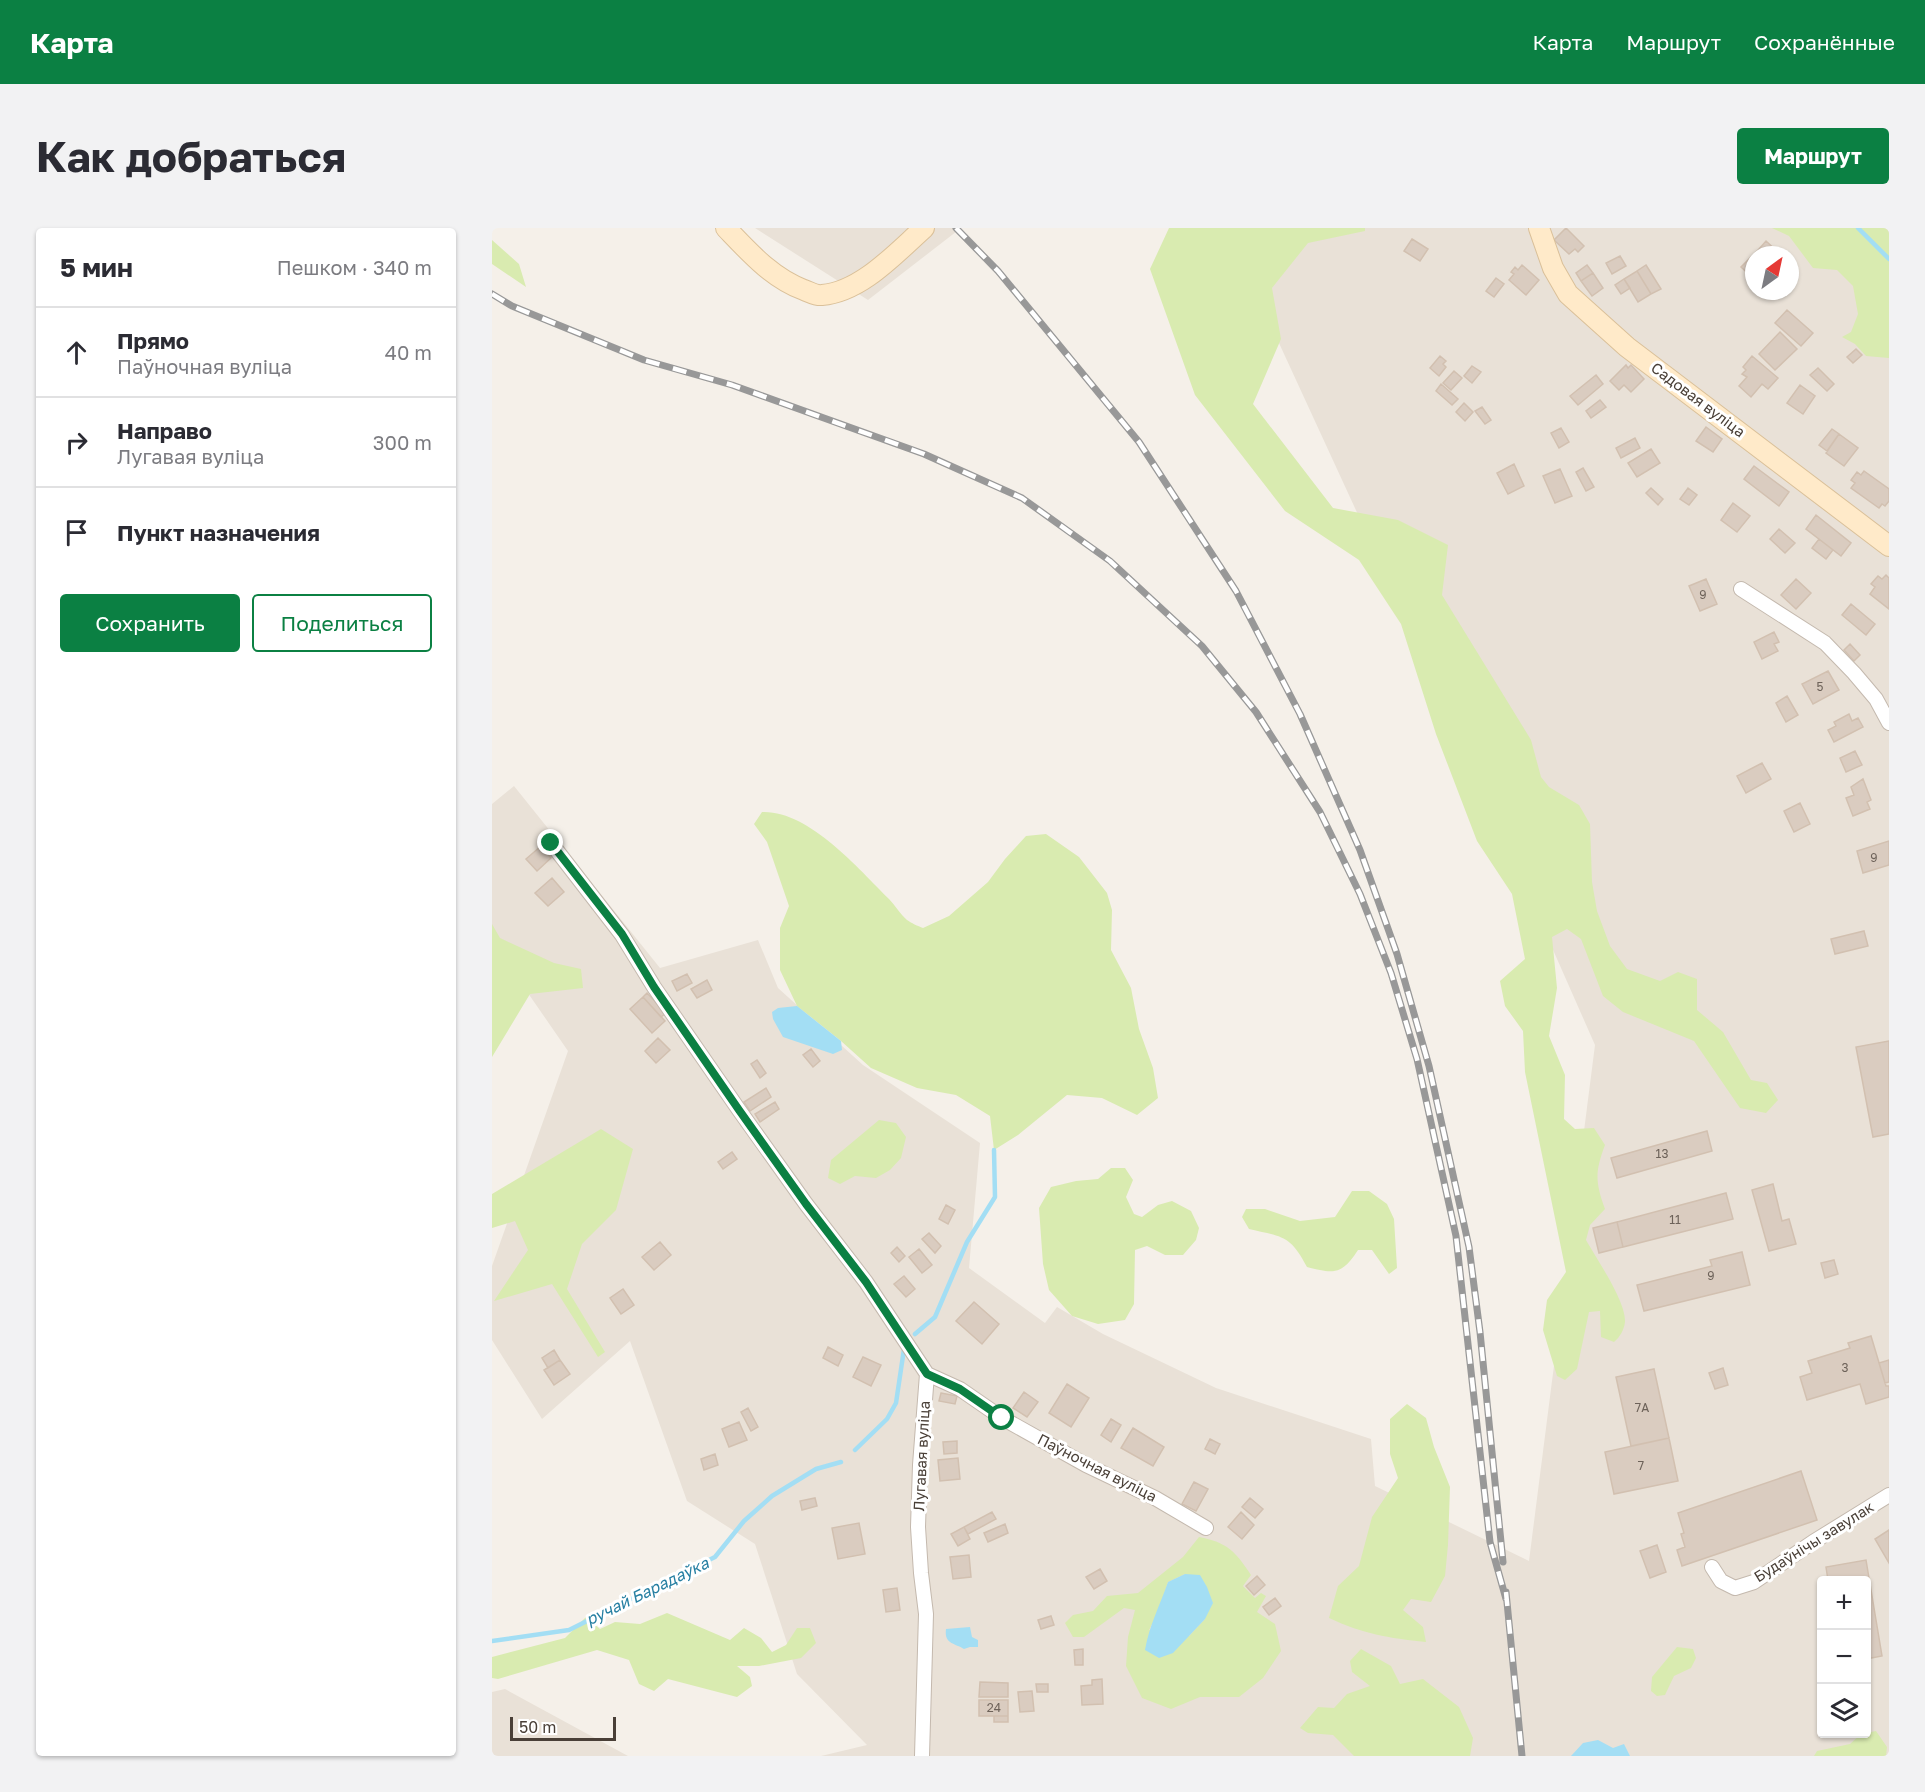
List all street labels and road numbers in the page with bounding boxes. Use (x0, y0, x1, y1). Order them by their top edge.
street label: Садовая вуліца (1648, 358, 1749, 440)
street label: Лугавая вуліца (909, 1400, 933, 1512)
street label: Паўночная вуліца (1035, 1429, 1160, 1505)
street label: Будаўнічы завулак (1750, 1497, 1877, 1585)

